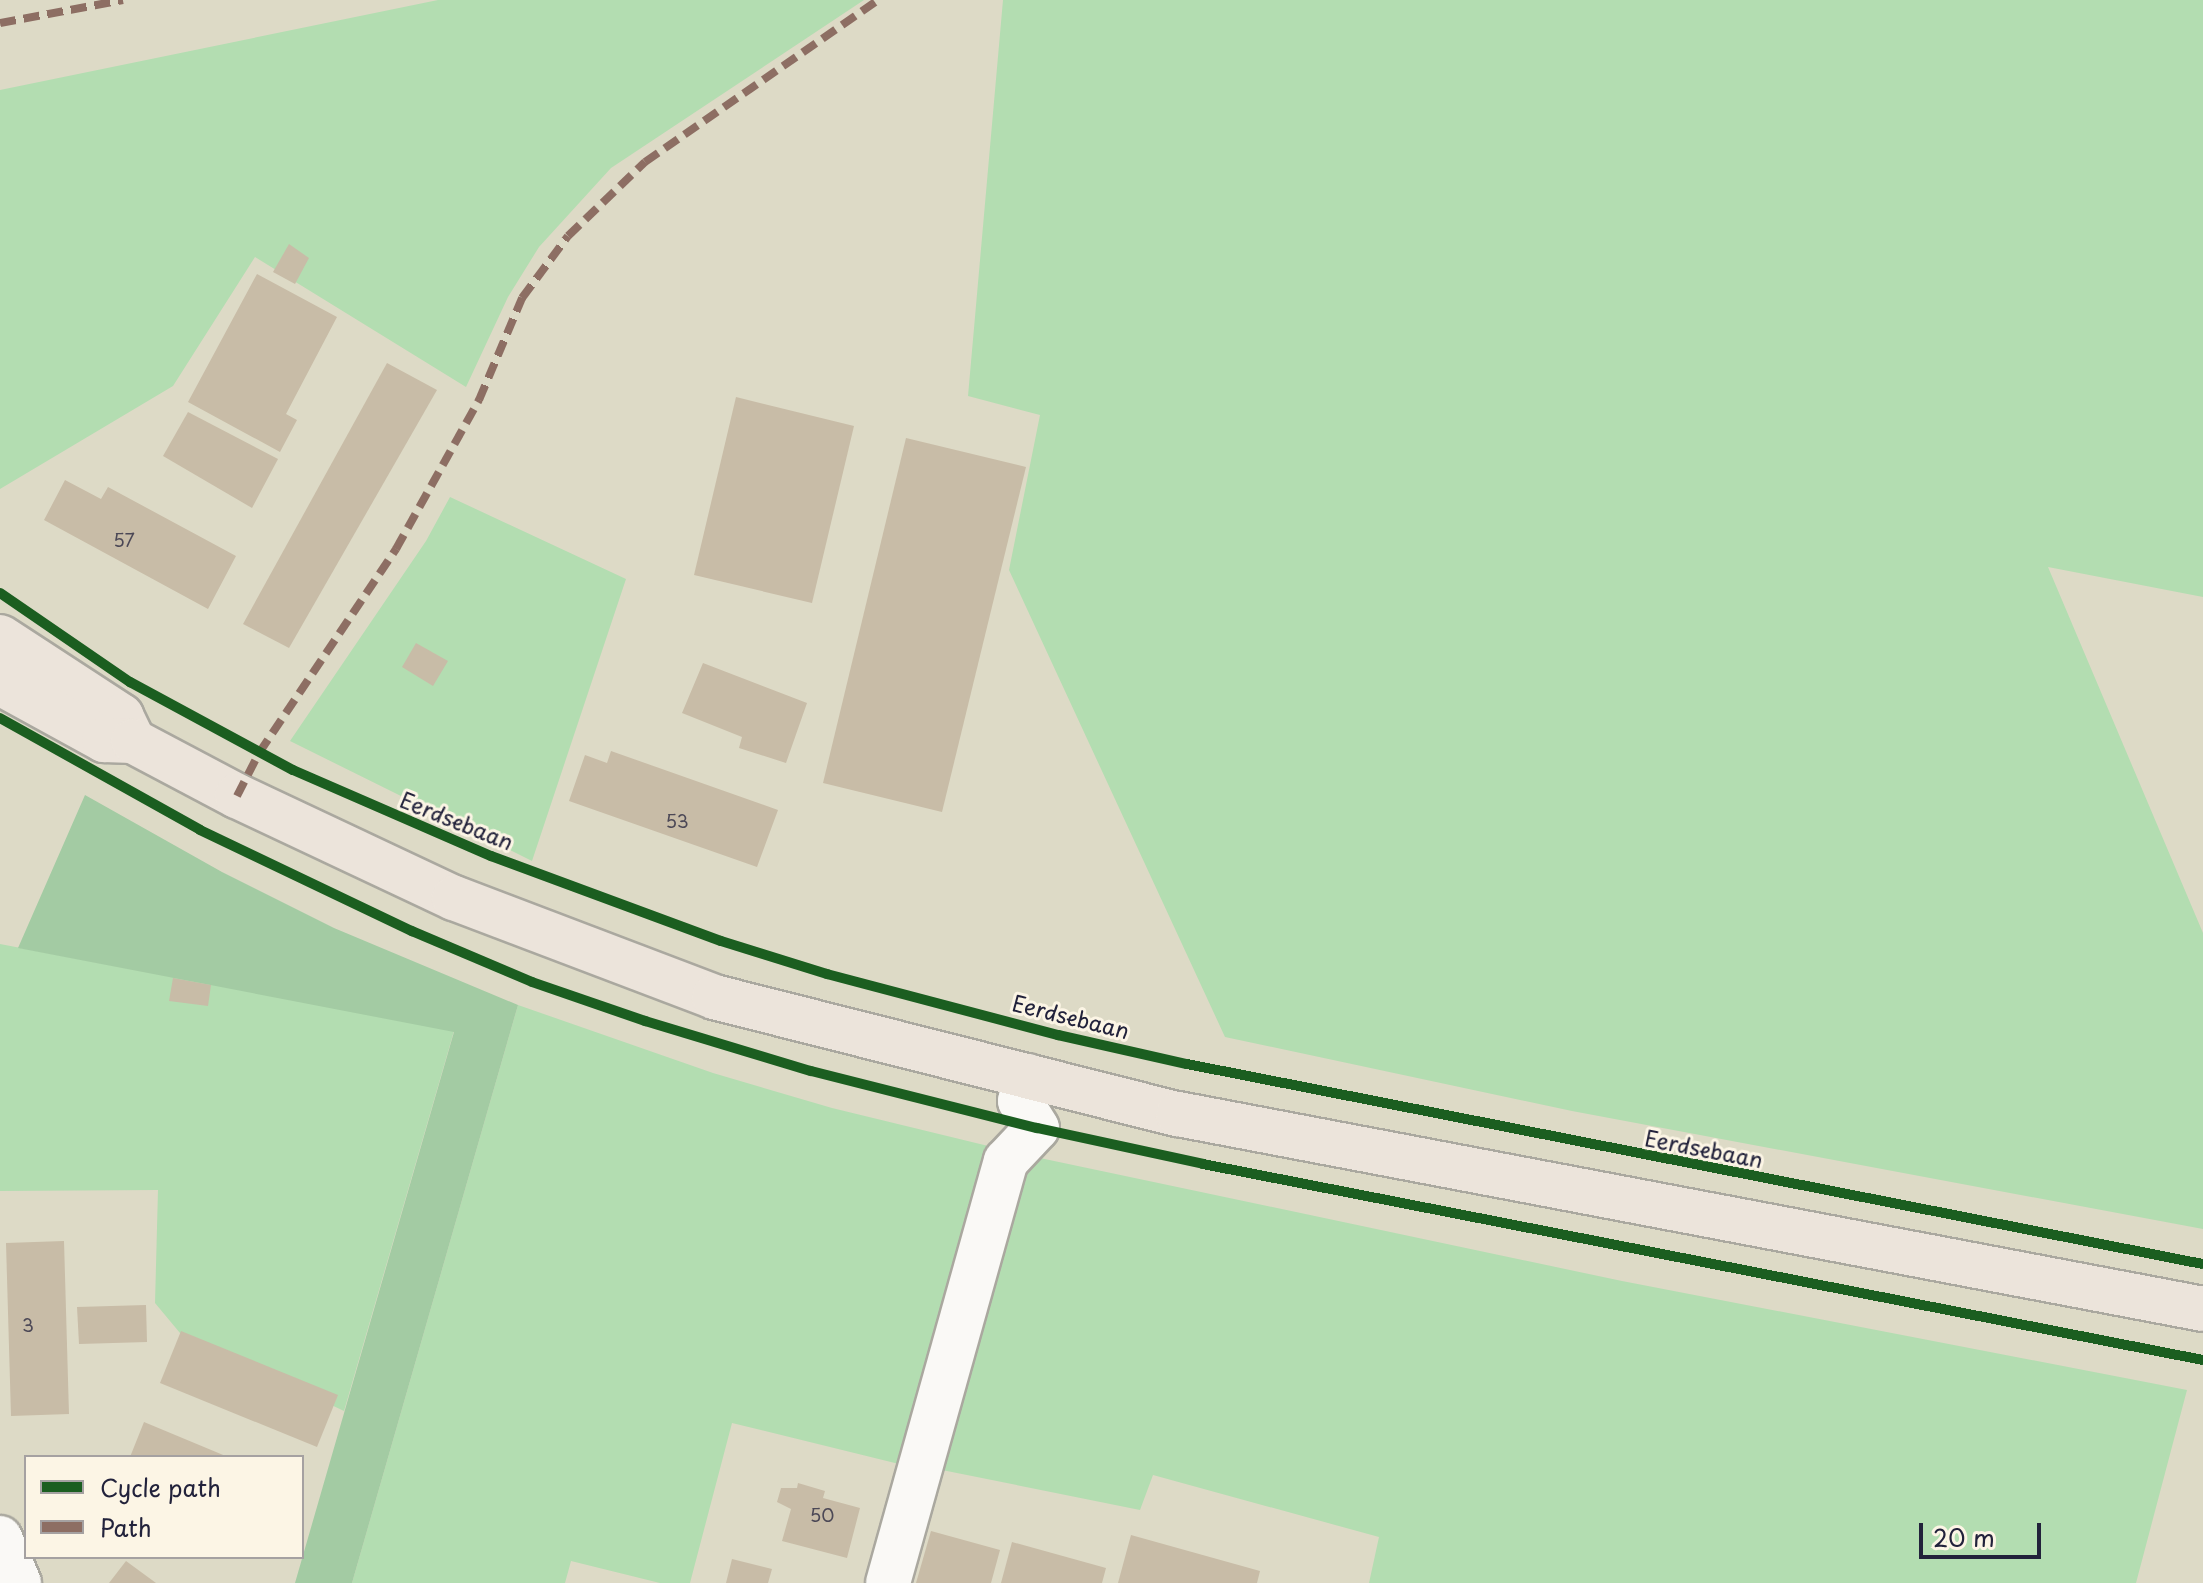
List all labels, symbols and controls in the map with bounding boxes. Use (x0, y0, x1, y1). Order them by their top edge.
house number: 57 (113, 529, 135, 551)
street label: Eerdsebaan (397, 785, 517, 855)
house number: 53 (665, 810, 689, 832)
street label: Eerdsebaan (1010, 989, 1132, 1043)
street label: Eerdsebaan (1643, 1124, 1765, 1172)
house number: 3 (22, 1314, 34, 1336)
legend (24, 1455, 304, 1559)
text: Cycle path (100, 1469, 221, 1505)
house number: 50 (810, 1504, 834, 1526)
scale bar (1923, 1507, 2045, 1557)
text: Path (100, 1509, 152, 1545)
text: 20 m (1933, 1519, 1995, 1555)

